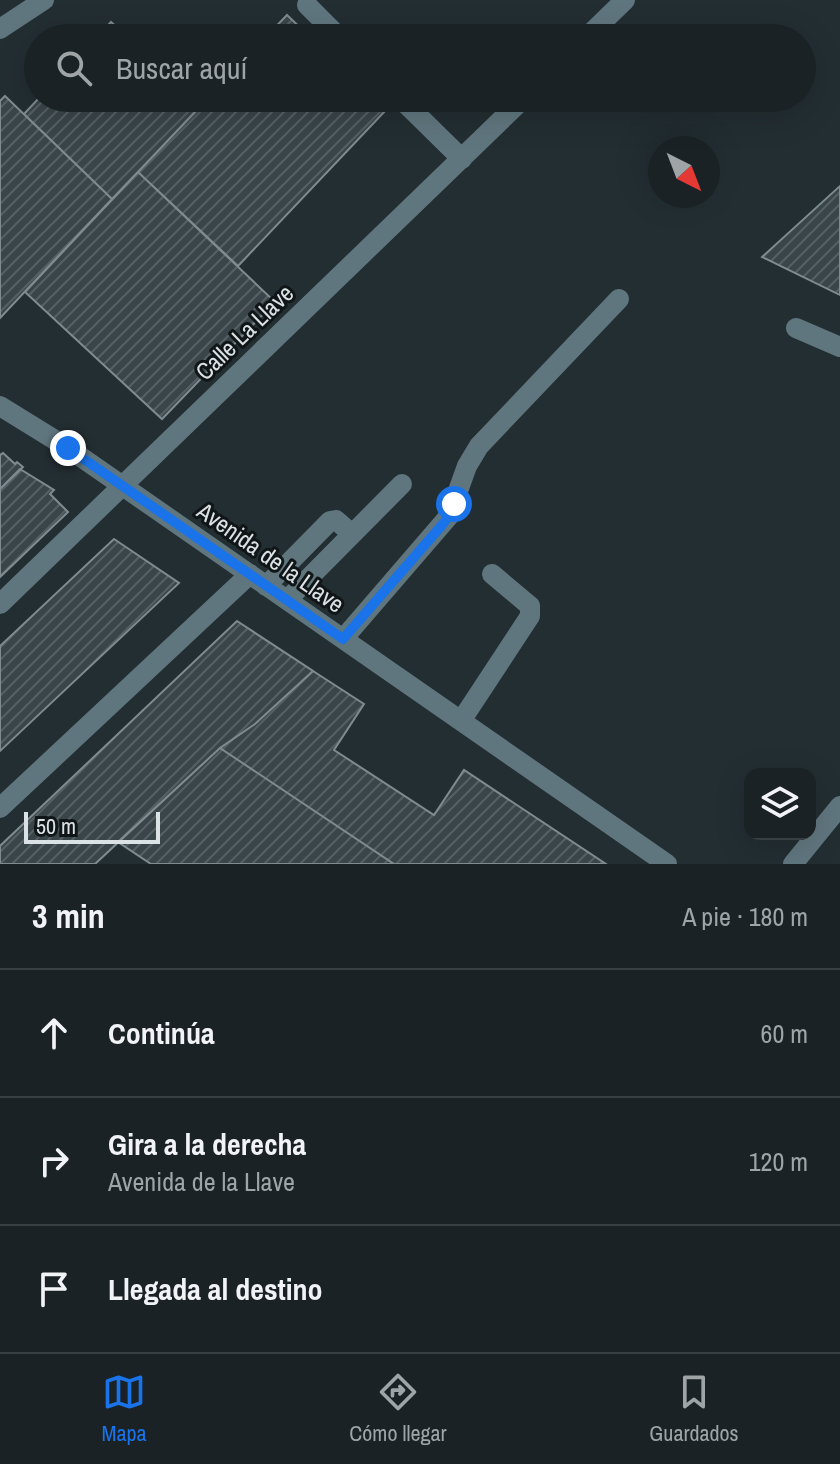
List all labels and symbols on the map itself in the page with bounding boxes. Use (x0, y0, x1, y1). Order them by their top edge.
north arrow (648, 136, 720, 208)
street label: Calle La Llave (188, 277, 300, 387)
route end (50, 430, 86, 466)
route start (436, 486, 472, 522)
street label: Avenida de la Llave (190, 494, 351, 620)
scale bar (24, 808, 160, 844)

